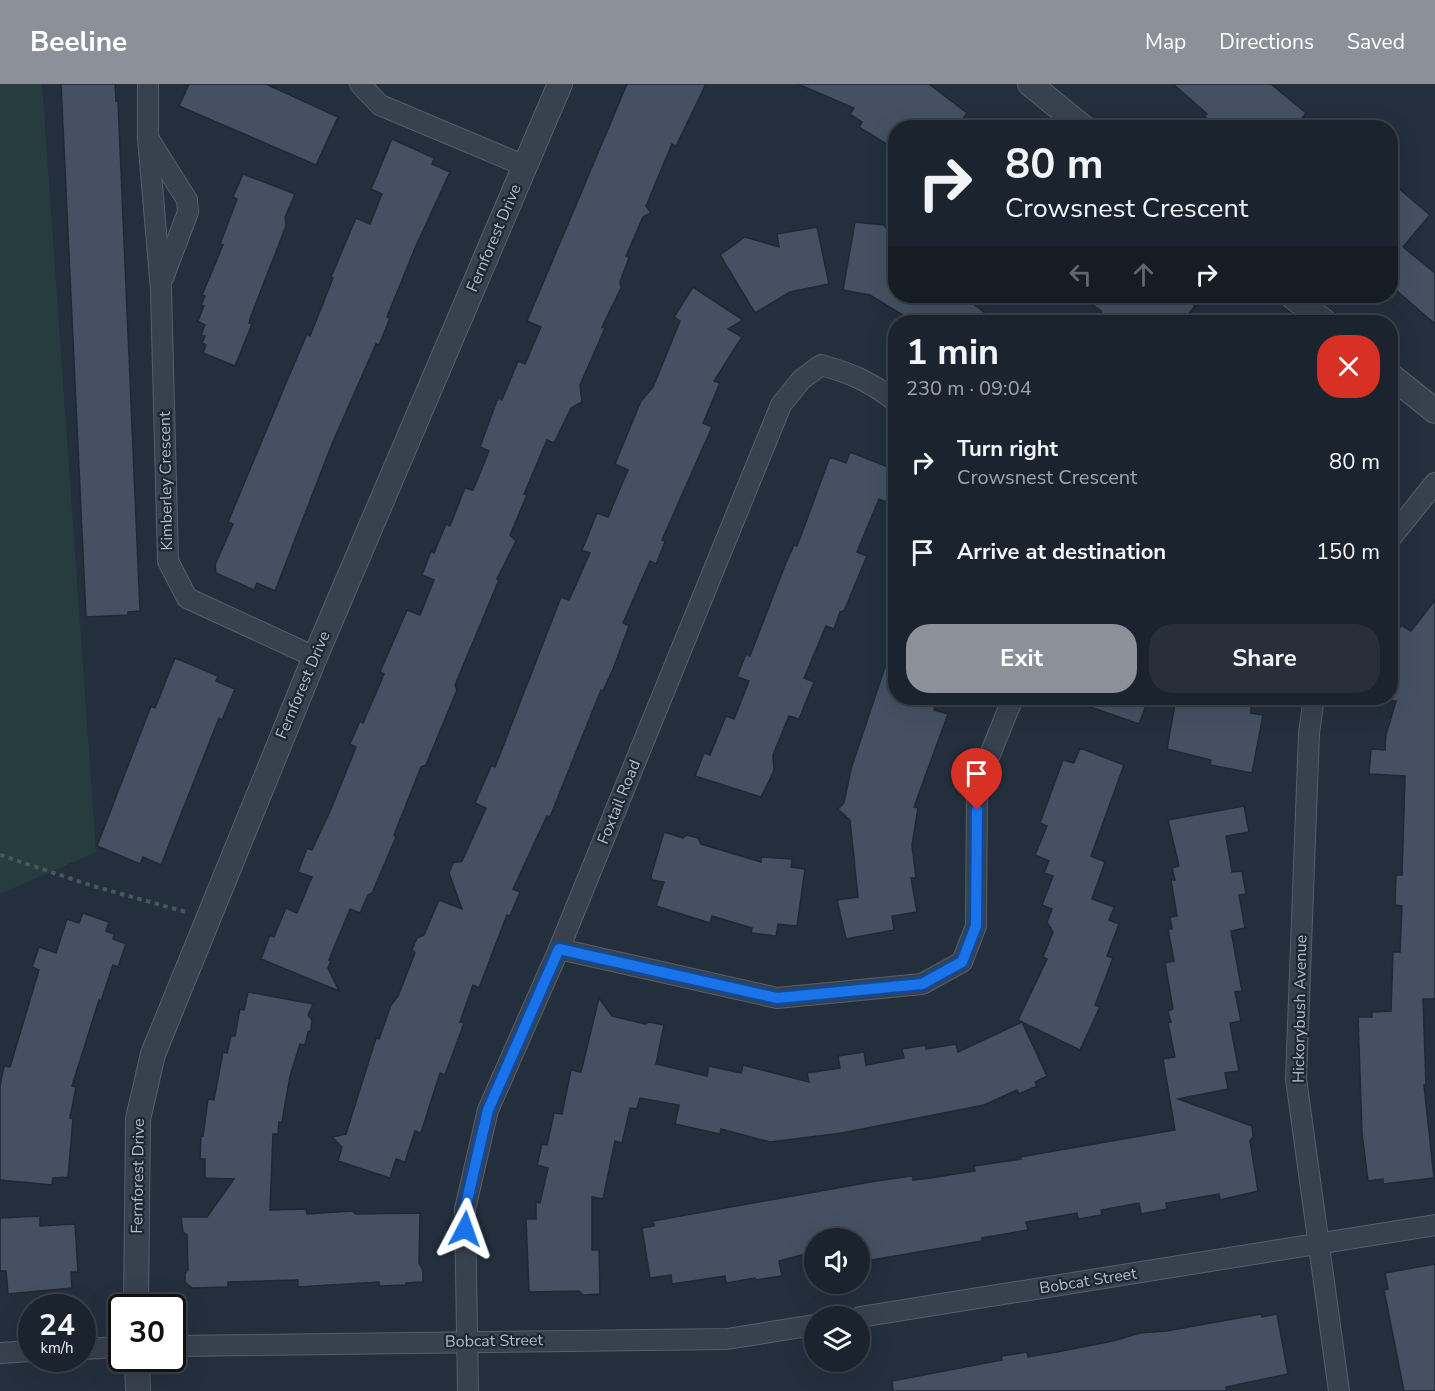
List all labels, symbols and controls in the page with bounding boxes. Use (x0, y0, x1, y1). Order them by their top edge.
text: Beeline (30, 23, 127, 61)
text: Map (1145, 28, 1186, 56)
text: Directions (1219, 28, 1314, 56)
text: Saved (1347, 28, 1405, 56)
text: 80 m (1005, 136, 1104, 193)
icon: right (906, 144, 984, 222)
street label: Fernforest Drive (461, 181, 527, 295)
text: Crowsnest Crescent (1005, 190, 1248, 227)
icon: left (1064, 258, 1097, 291)
icon: ahead (1127, 258, 1160, 291)
icon: right (1190, 258, 1223, 291)
text: 1 min (906, 328, 999, 377)
button: close (1317, 335, 1380, 398)
text: 230 m · 09:04 (906, 375, 1032, 402)
street label: Kimberley Crescent (154, 411, 178, 551)
text: Turn right (957, 434, 1058, 464)
icon: right (906, 446, 939, 479)
text: 80 m (1329, 447, 1380, 477)
text: Crowsnest Crescent (957, 464, 1137, 491)
icon: arrive (906, 536, 939, 569)
text: Arrive at destination (957, 537, 1166, 567)
text: 150 m (1316, 537, 1380, 567)
button: Exit (906, 624, 1137, 693)
button: Share (1149, 624, 1380, 693)
street label: Fernforest Drive (270, 628, 336, 742)
pin (951, 748, 1002, 810)
street label: Foxtail Road (592, 756, 646, 848)
icon: arrive (960, 757, 993, 790)
street label: Hickorybush Avenue (1288, 935, 1312, 1083)
street label: Fernforest Drive (126, 1118, 150, 1234)
position arrow (433, 1197, 497, 1261)
map controls (804, 1228, 870, 1372)
button: sound (804, 1228, 870, 1294)
street label: Bobcat Street (1038, 1262, 1139, 1300)
speed limit sign: 30 (108, 1294, 186, 1372)
text: 24 (39, 1305, 75, 1346)
button: layers (804, 1306, 870, 1372)
street label: Bobcat Street (445, 1329, 544, 1353)
text: km/h (40, 1338, 74, 1358)

